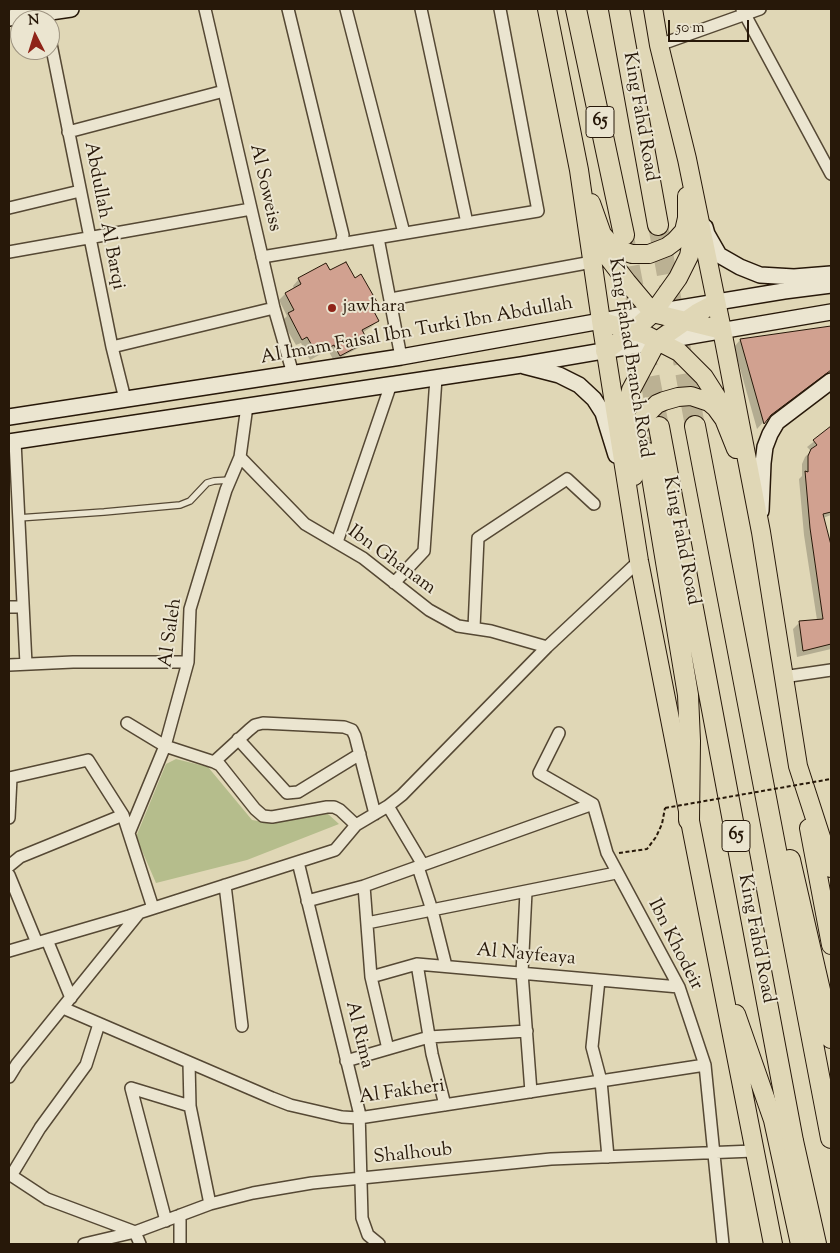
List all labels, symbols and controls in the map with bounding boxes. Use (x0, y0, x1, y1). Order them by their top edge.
north arrow (10, 10, 60, 60)
scale bar (670, 10, 751, 42)
text: N (27, 11, 40, 32)
text: 50 m (676, 18, 705, 39)
street label: King Fahd Road (616, 51, 662, 183)
road number: 65 (586, 106, 614, 138)
street label: Abdullah Al Barqi (77, 140, 129, 292)
street label: Al Soweiss (243, 142, 285, 234)
street label: King Fahad Branch Road (602, 256, 656, 460)
street label: Al Imam Faisal Ibn Turki Ibn Abdullah (259, 293, 575, 371)
place label: jawhara (342, 297, 405, 319)
marker: jawhara (326, 302, 338, 314)
street label: King Fahd Road (656, 475, 704, 607)
street label: Ibn Ghanam (342, 521, 440, 601)
street label: Al Saleh (156, 597, 188, 669)
road number: 65 (722, 820, 750, 851)
street label: King Fahd Road (731, 873, 779, 1005)
street label: Ibn Khodeir (641, 896, 707, 994)
street label: Al Nayfeaya (475, 940, 577, 972)
street label: Al Rima (339, 999, 377, 1071)
street label: Al Fakheri (358, 1076, 446, 1110)
street label: Shalhoub (373, 1140, 453, 1170)

